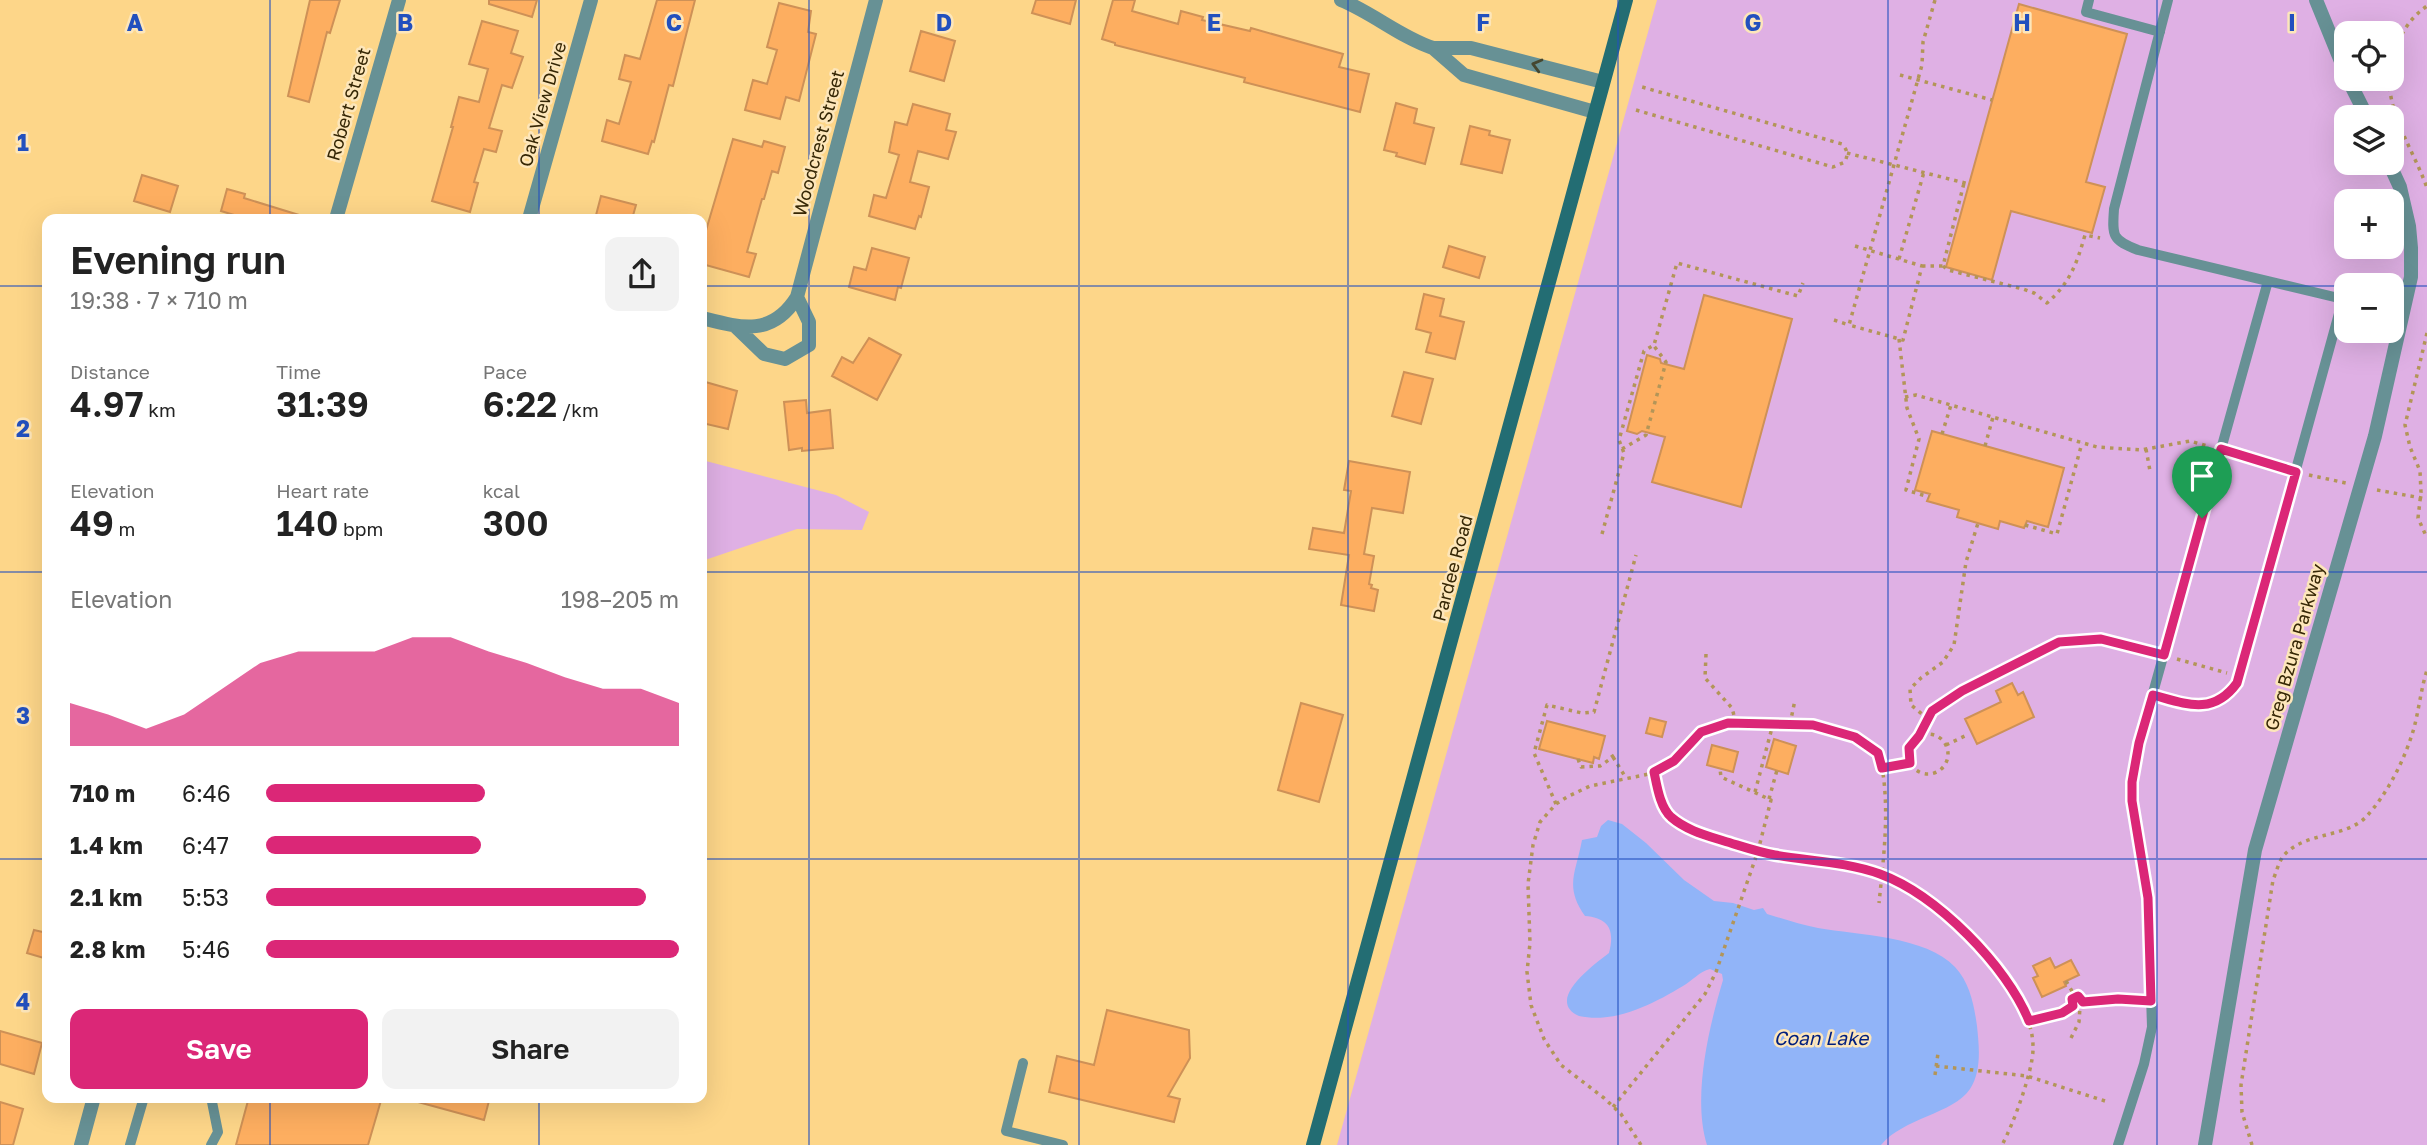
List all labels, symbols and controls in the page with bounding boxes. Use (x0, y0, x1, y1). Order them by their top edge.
text: A (127, 8, 144, 36)
text: B (397, 8, 413, 36)
text: C (666, 8, 682, 36)
text: D (936, 8, 952, 36)
text: E (1207, 8, 1221, 36)
text: F (1476, 8, 1490, 36)
text: G (1745, 8, 1761, 36)
text: H (2013, 8, 2031, 36)
text: I (2288, 8, 2296, 36)
map controls (2334, 21, 2404, 343)
button: locate (2334, 21, 2404, 91)
street label: Oak View Drive (514, 39, 570, 169)
street label: Robert Street (321, 45, 375, 163)
one-way arrow (1531, 59, 1543, 73)
street label: Woodcrest Street (788, 67, 848, 219)
button: layers (2334, 105, 2404, 175)
text: 1 (17, 128, 29, 156)
button: + (2334, 189, 2404, 259)
text: Evening run (70, 237, 286, 282)
button: share (605, 237, 679, 311)
button: − (2334, 273, 2404, 343)
text: 19:38 · 7 × 710 m (70, 286, 248, 314)
text: Distance (70, 360, 150, 383)
text: Time (276, 360, 321, 383)
text: Pace (483, 360, 527, 383)
text: 4.97 (70, 383, 144, 425)
text: 31:39 (276, 383, 369, 425)
text: 6:22 (483, 383, 557, 425)
text: km (144, 398, 176, 421)
text: /km (557, 398, 599, 421)
text: 2 (16, 414, 30, 442)
pin (2172, 446, 2232, 518)
icon: arrive (2183, 457, 2221, 495)
text: Elevation (70, 479, 155, 502)
text: Heart rate (276, 479, 369, 502)
text: kcal (483, 479, 520, 502)
text: 49 (70, 502, 114, 544)
text: 140 (276, 502, 338, 544)
text: 300 (483, 502, 549, 544)
street label: Pardee Road (1427, 512, 1477, 624)
text: m (114, 517, 135, 540)
text: bpm (338, 517, 383, 540)
street label: Greg Bzura Parkway (2260, 561, 2328, 733)
text: Elevation (70, 585, 172, 613)
text: 198–205 m (561, 585, 679, 613)
text: 3 (16, 701, 30, 729)
text: 710 m (70, 779, 135, 807)
text: 6:46 (182, 779, 231, 807)
text: 1.4 km (70, 831, 143, 859)
text: 6:47 (182, 831, 229, 859)
text: 2.1 km (70, 883, 142, 911)
text: 5:53 (182, 883, 229, 911)
text: 2.8 km (70, 935, 145, 963)
text: 5:46 (182, 935, 230, 963)
text: 4 (16, 987, 30, 1015)
button: Save (70, 1009, 368, 1089)
button: Share (382, 1009, 679, 1089)
water label: Coan Lake (1774, 1026, 1870, 1049)

